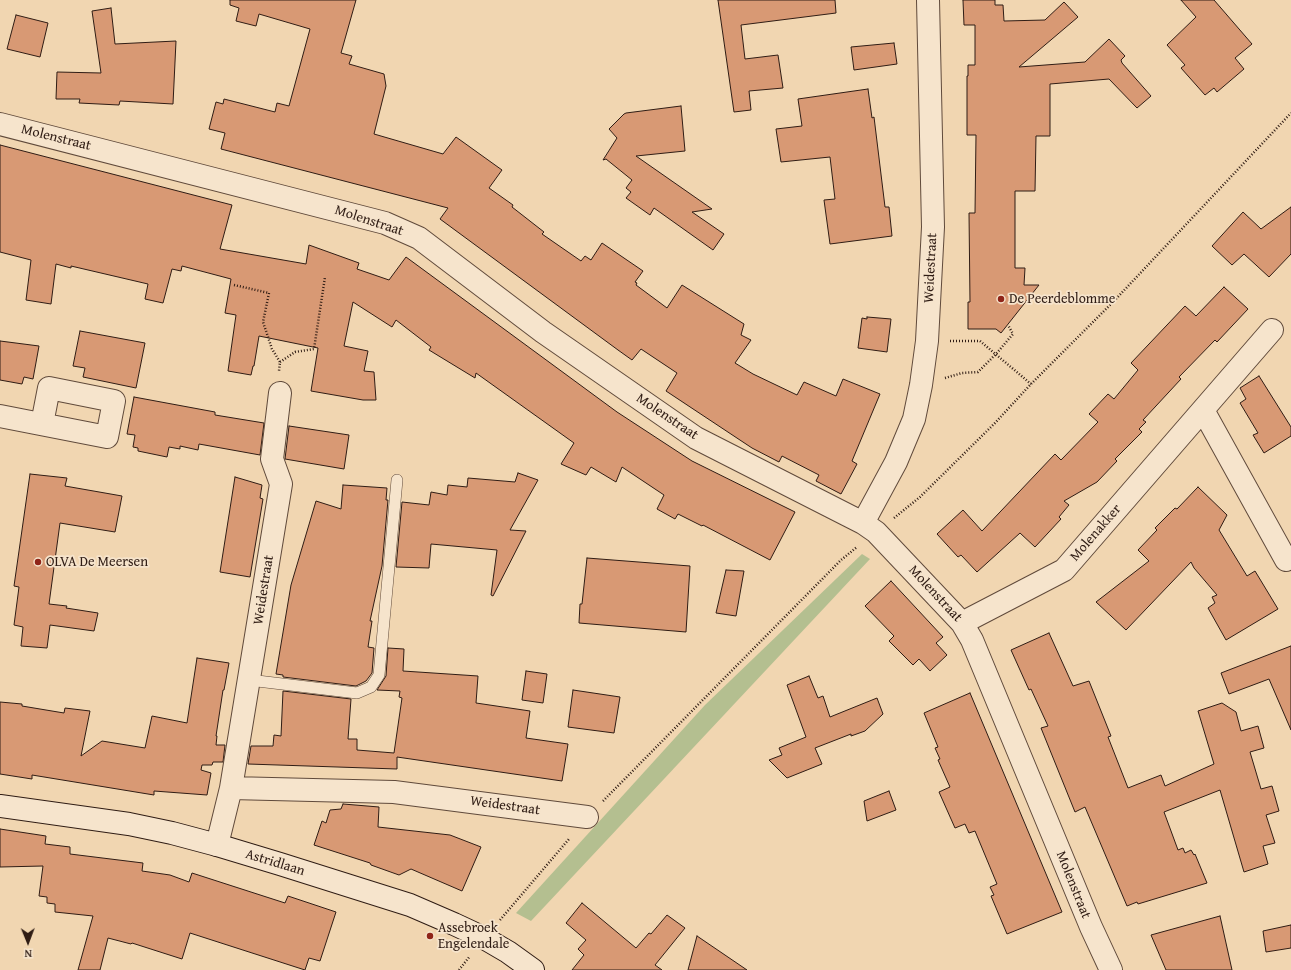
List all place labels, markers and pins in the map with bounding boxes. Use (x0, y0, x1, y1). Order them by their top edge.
place label: De Peerdeblomme (1009, 291, 1115, 307)
marker: De Peerdeblomme (996, 294, 1006, 304)
place label: OLVA De Meersen (46, 554, 148, 570)
marker: OLVA De Meersen (33, 557, 43, 567)
place label: Assebroek Engelendale (438, 920, 509, 952)
marker: Assebroek Engelendale (425, 931, 435, 941)

